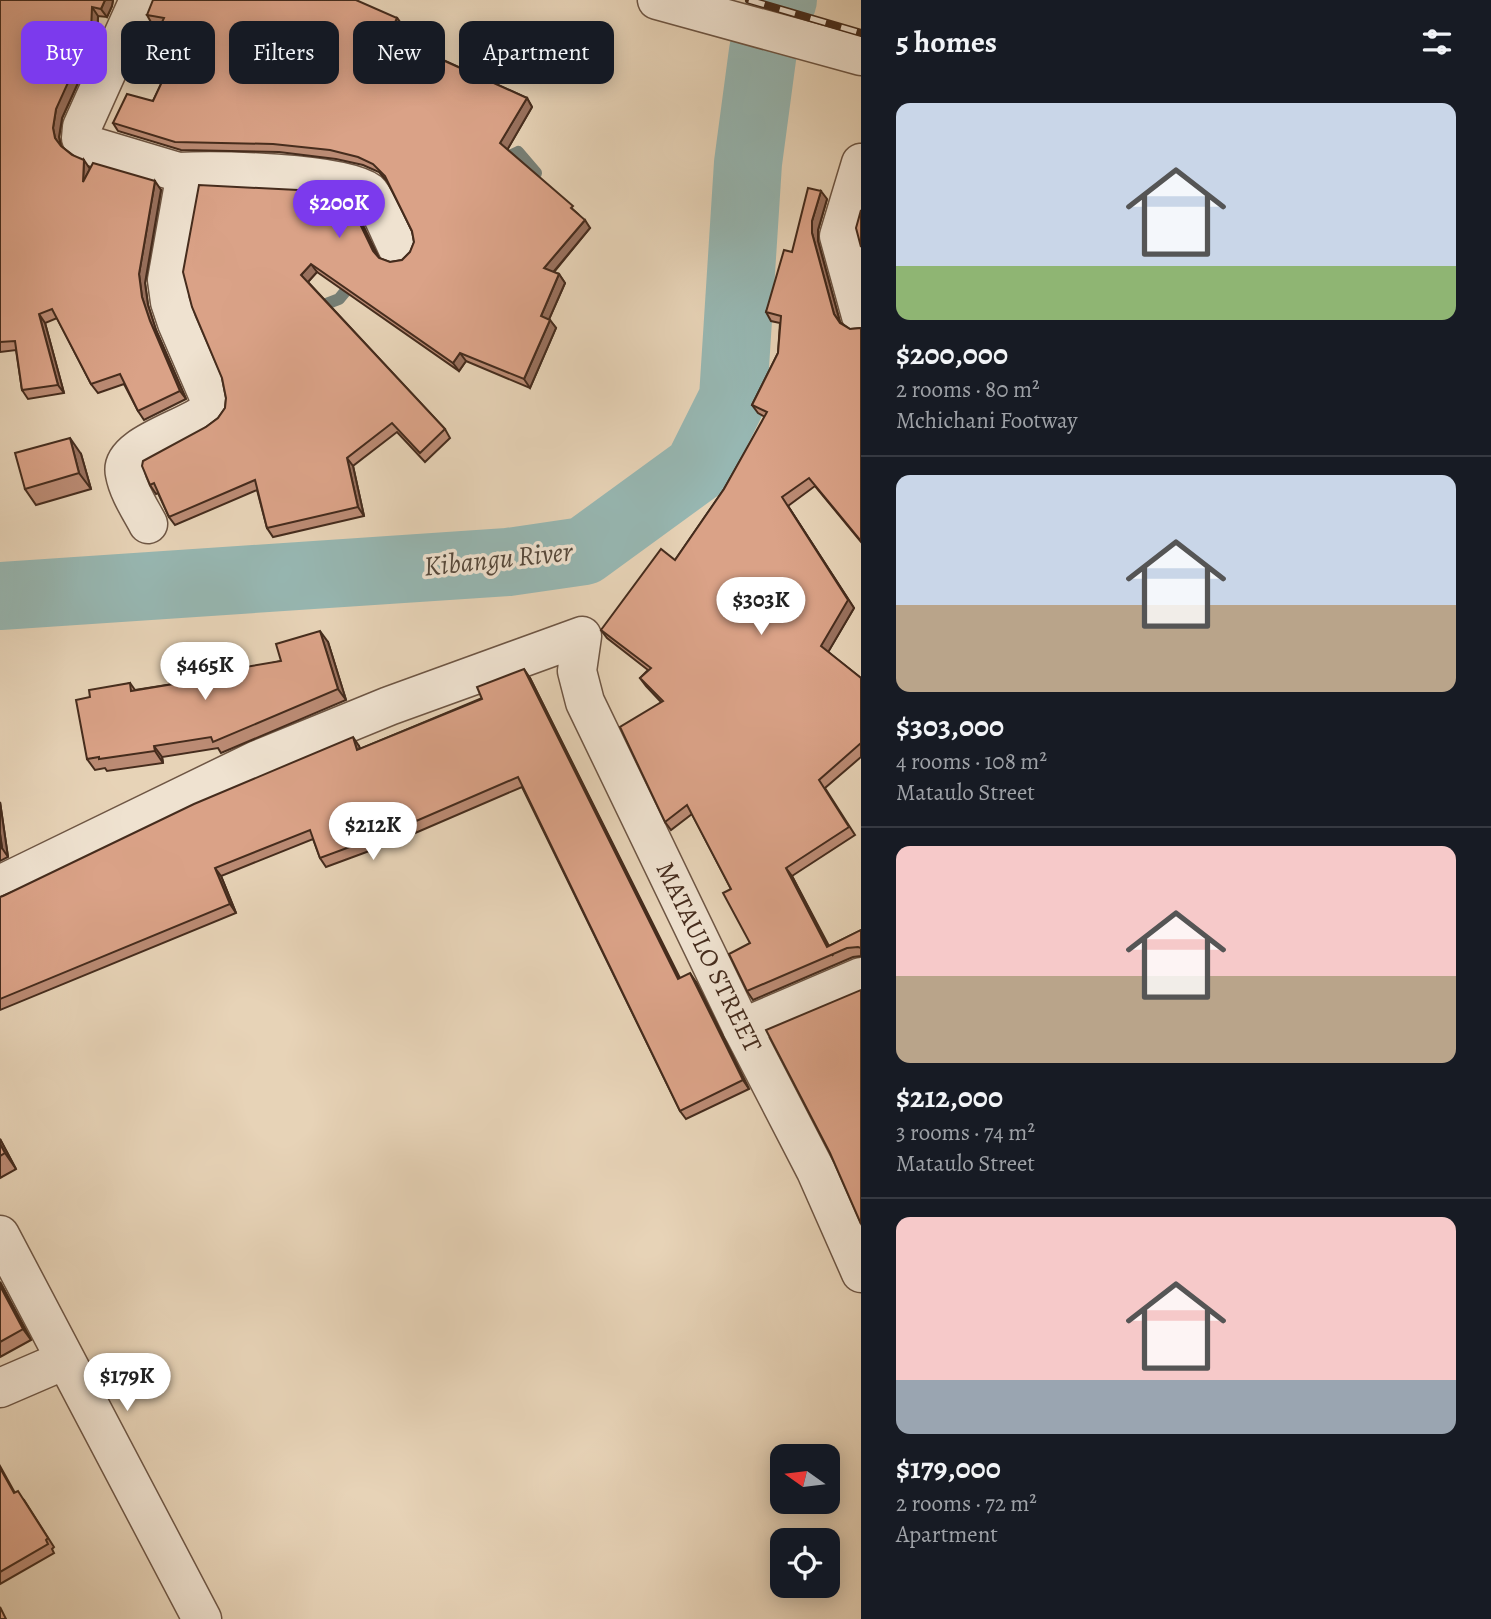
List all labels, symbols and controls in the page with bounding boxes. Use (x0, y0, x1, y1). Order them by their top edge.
chip: Buy (21, 21, 107, 84)
chip: Rent (121, 21, 215, 84)
chip: Filters (229, 21, 339, 84)
chip: New (353, 21, 445, 84)
chip: Apartment (459, 21, 614, 84)
text: 5 homes (896, 22, 997, 62)
icon: filters (1418, 23, 1456, 61)
icon: home (1113, 149, 1239, 275)
pin: $200K (290, 180, 388, 240)
text: $200K (309, 187, 369, 218)
text: $200,000 (896, 334, 1008, 374)
text: 2 rooms · 80 m² (896, 374, 1040, 405)
text: Mchichani Footway (896, 405, 1078, 436)
icon: home (1113, 521, 1239, 647)
water label: Kibangu River (422, 532, 575, 586)
pin: $303K (712, 578, 810, 637)
text: $303K (732, 584, 790, 615)
pin: $465K (156, 642, 254, 702)
text: $465K (176, 649, 234, 680)
text: $303,000 (896, 706, 1004, 746)
text: 4 rooms · 108 m² (896, 746, 1047, 777)
text: Mataulo Street (896, 777, 1035, 808)
pin: $212K (324, 802, 422, 862)
text: $212K (345, 809, 401, 840)
street label: MATAULO STREET (648, 856, 770, 1058)
icon: home (1113, 892, 1239, 1018)
text: $212,000 (896, 1077, 1003, 1117)
text: 3 rooms · 74 m² (896, 1117, 1035, 1148)
text: Mataulo Street (896, 1148, 1035, 1179)
icon: home (1113, 1263, 1239, 1389)
pin: $179K (78, 1354, 176, 1413)
text: $179K (100, 1360, 154, 1391)
north arrow (770, 1444, 840, 1514)
map controls (770, 1444, 840, 1598)
text: $179,000 (896, 1448, 1001, 1488)
text: 2 rooms · 72 m² (896, 1488, 1037, 1519)
text: Apartment (896, 1519, 998, 1550)
button: locate (770, 1528, 840, 1598)

